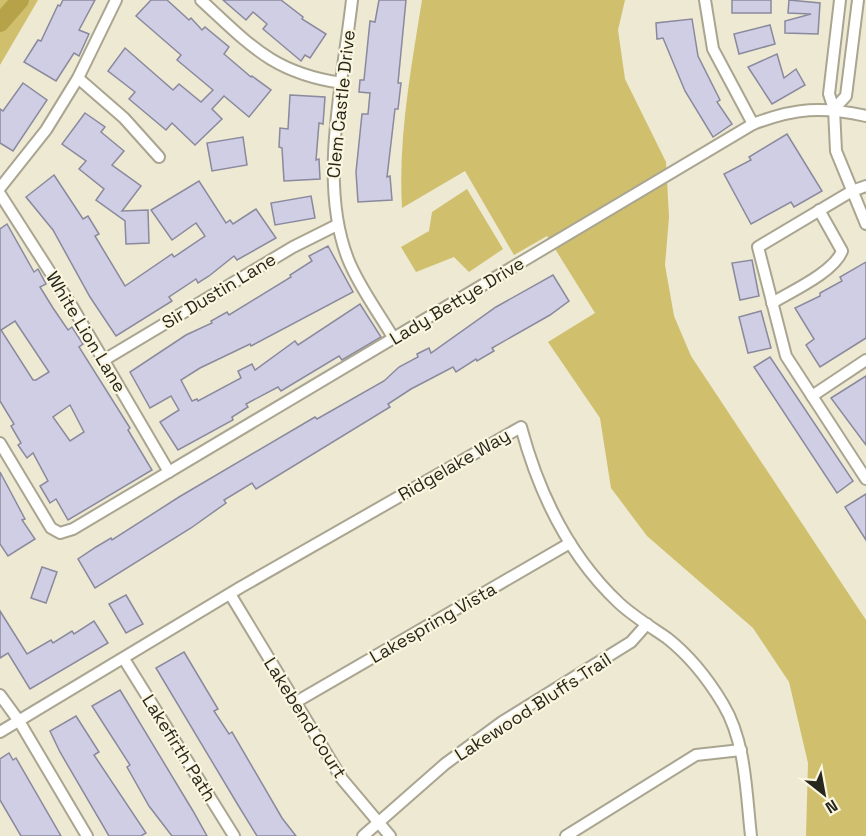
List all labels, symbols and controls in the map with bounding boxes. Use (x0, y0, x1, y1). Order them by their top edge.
street label: Clem Castle Drive (321, 29, 360, 179)
street label: Sir Dustin Lane (157, 247, 280, 334)
street label: Lady Bettye Drive (385, 251, 528, 350)
street label: White Lion Lane (41, 267, 132, 397)
street label: Ridgelake Way (394, 423, 514, 506)
street label: Lakespring Vista (365, 577, 500, 668)
street label: Lakewood Bluffs Trail (450, 647, 615, 766)
street label: Lakebend Court (259, 653, 352, 782)
street label: Lakefirth Path (137, 690, 222, 806)
north arrow (794, 764, 854, 824)
text: N (821, 795, 841, 818)

